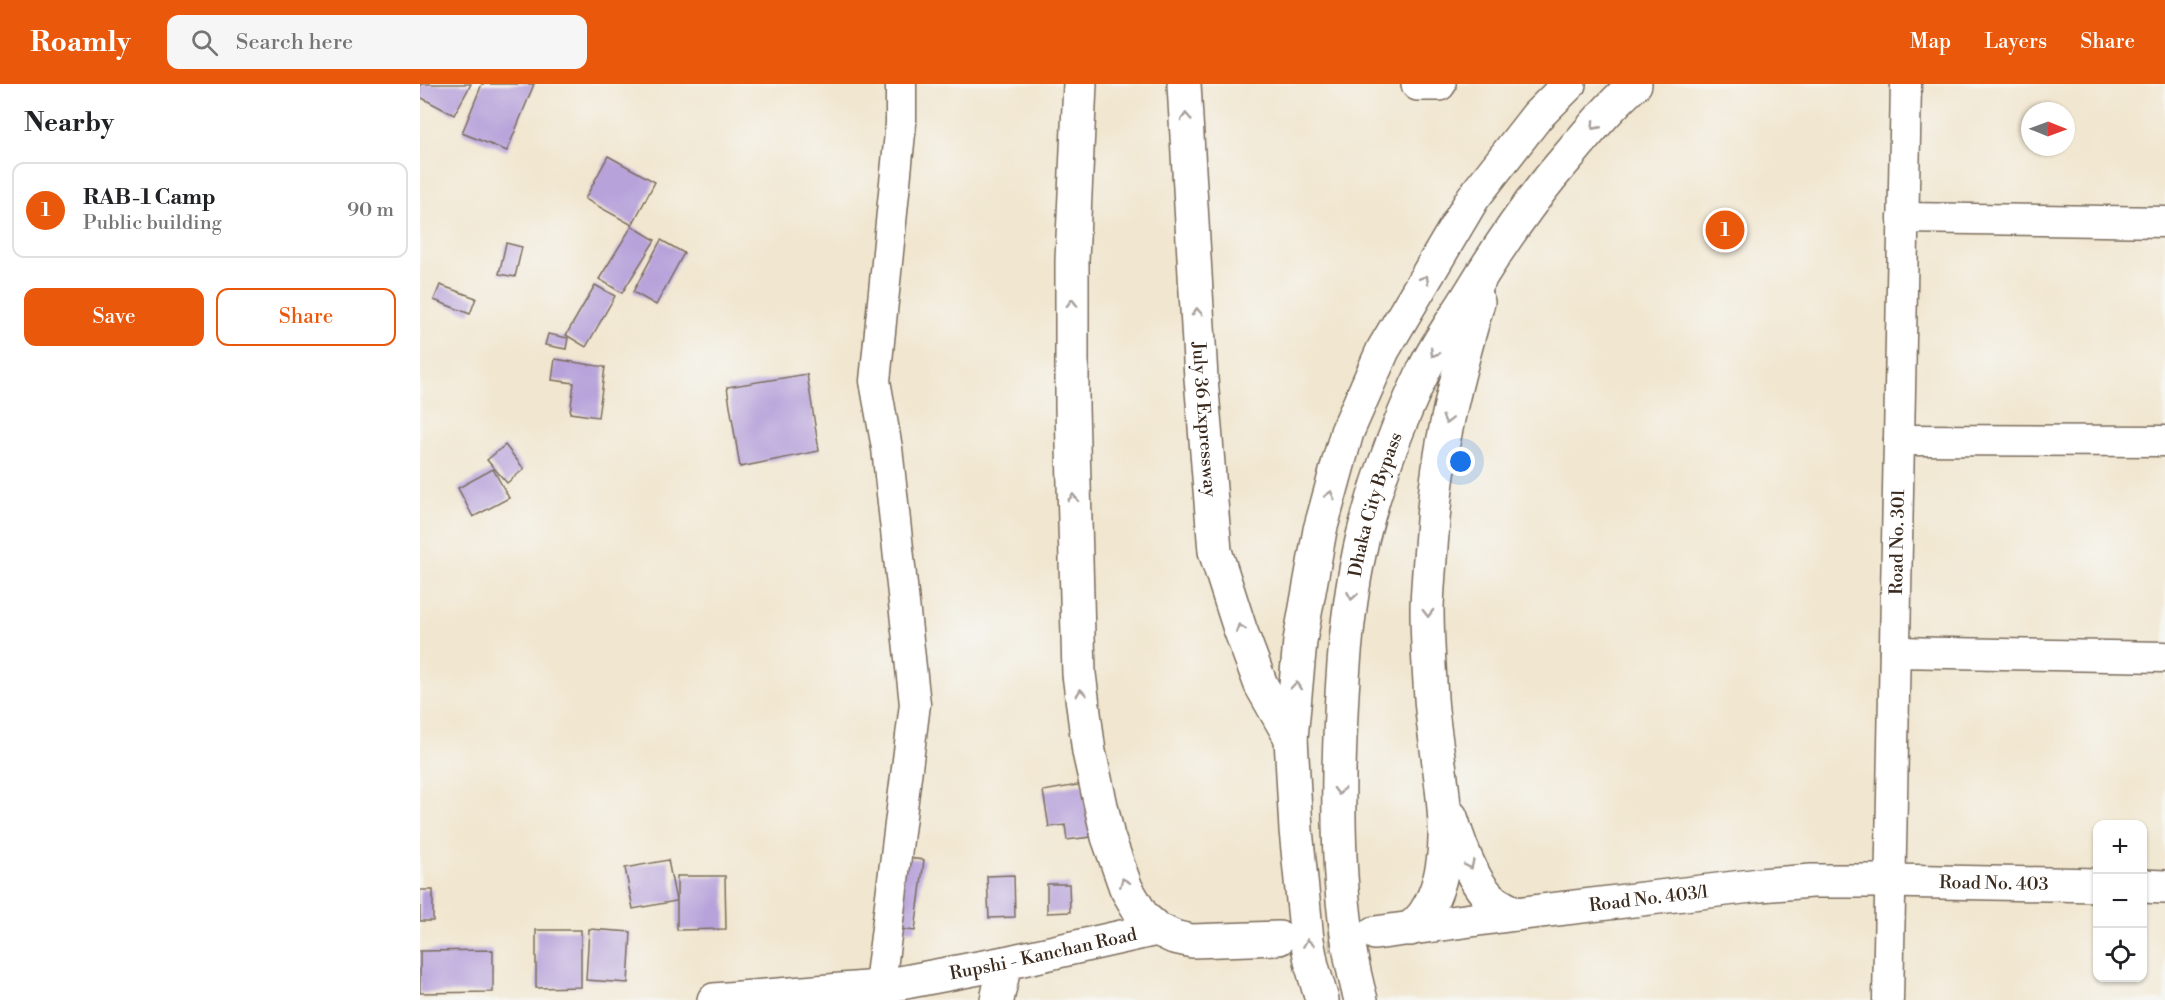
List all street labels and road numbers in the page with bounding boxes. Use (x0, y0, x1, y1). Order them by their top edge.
street label: July 36 Expressway (1187, 340, 1222, 498)
street label: Dhaka City Bypass (1344, 429, 1408, 579)
street label: Road No. 301 (1885, 489, 1910, 595)
street label: Road No. 403 (1939, 871, 2049, 896)
street label: Road No. 403/1 (1588, 880, 1710, 917)
street label: Rupshi - Kanchan Road (948, 923, 1140, 985)

